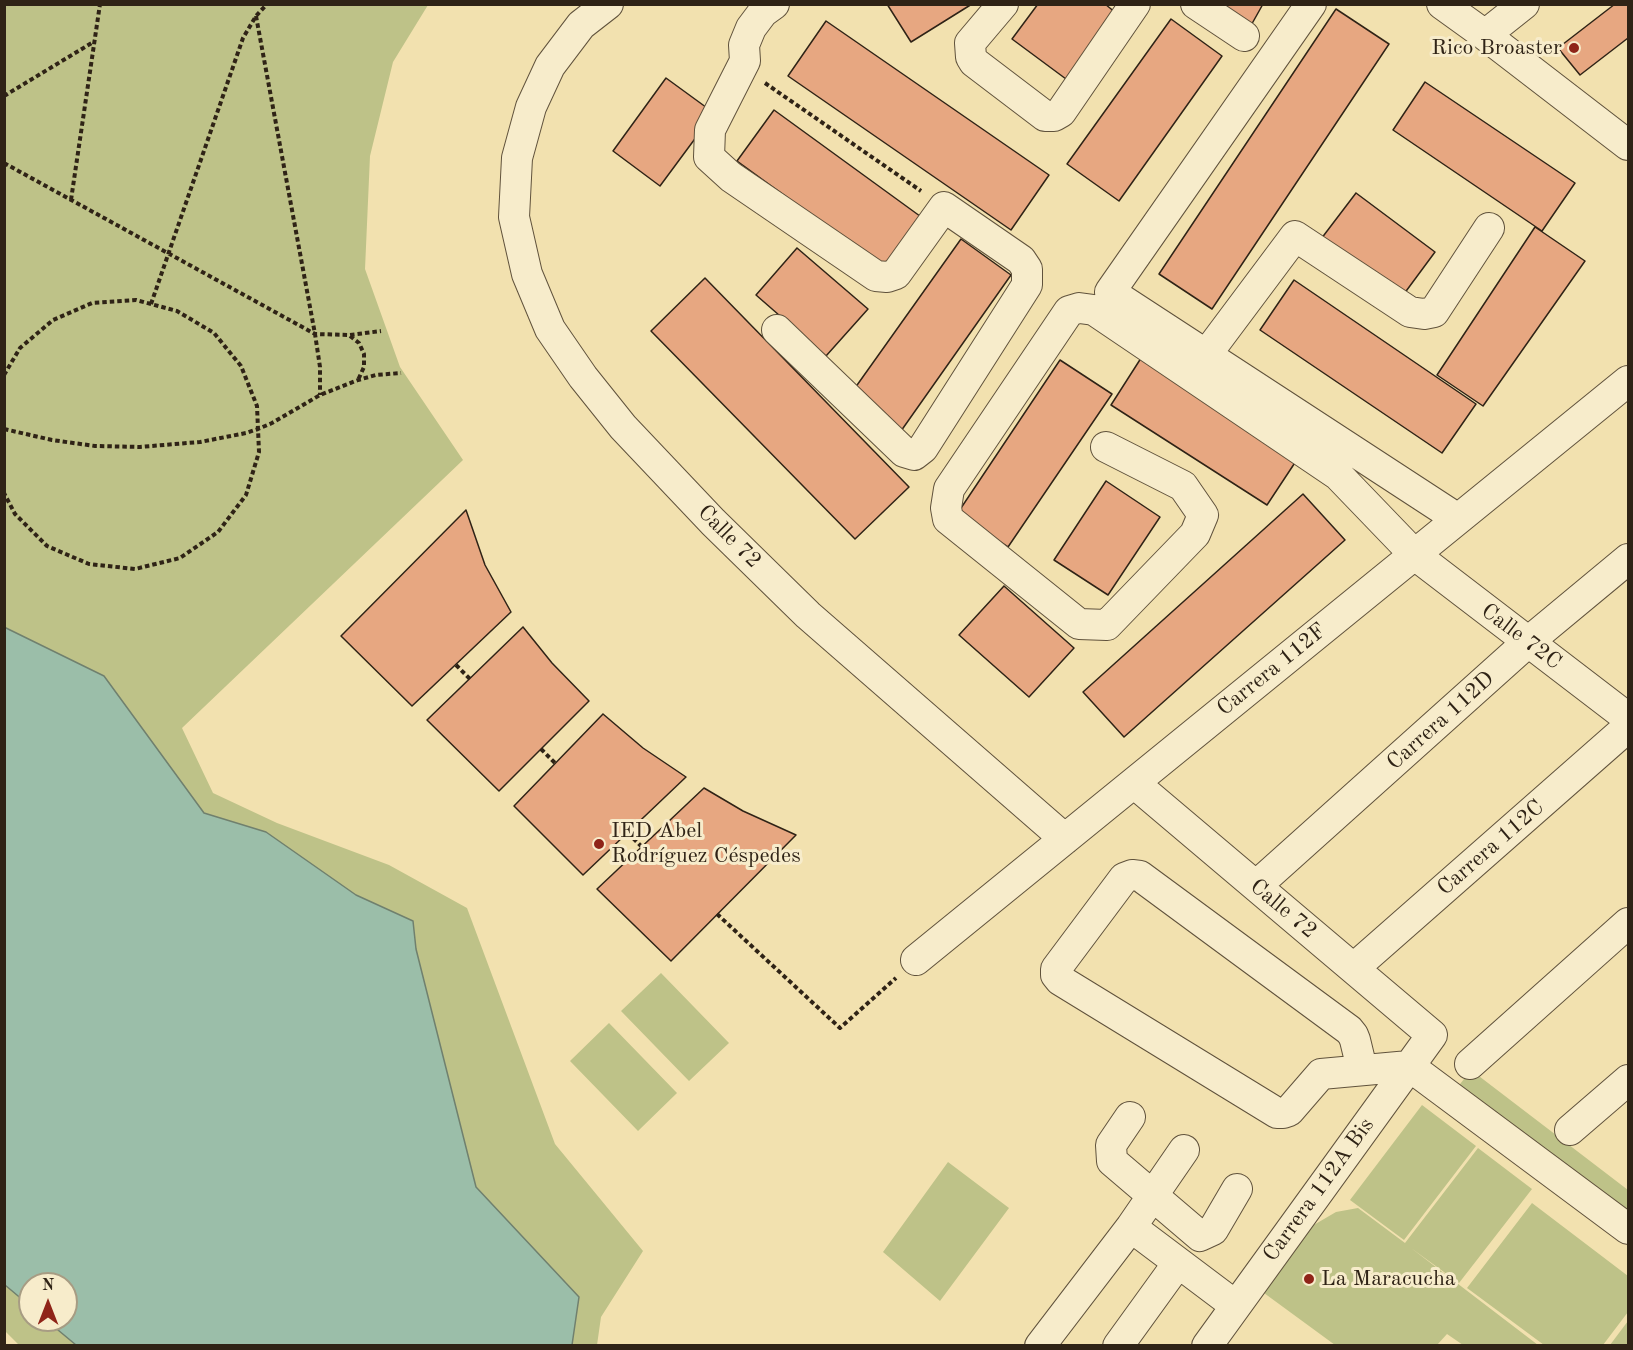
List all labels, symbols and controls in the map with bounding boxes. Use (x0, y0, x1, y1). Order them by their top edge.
place label: Rico Broaster (1431, 35, 1562, 61)
marker: Rico Broaster (1567, 41, 1581, 55)
street label: Calle 72 (692, 500, 766, 574)
street label: Calle 72C (1476, 598, 1566, 676)
street label: Carrera 112F (1212, 618, 1332, 722)
street label: Carrera 112D (1382, 666, 1500, 776)
street label: Carrera 112C (1432, 794, 1550, 902)
place label: IED Abel Rodríguez Céspedes (611, 818, 801, 870)
marker: IED Abel Rodríguez Céspedes (592, 837, 606, 851)
street label: Calle 72 (1244, 873, 1322, 945)
street label: Carrera 112A Bis (1258, 1113, 1380, 1267)
place label: La Maracucha (1321, 1266, 1456, 1292)
north arrow (18, 1272, 78, 1332)
marker: La Maracucha (1302, 1272, 1316, 1286)
text: N (42, 1278, 54, 1294)

